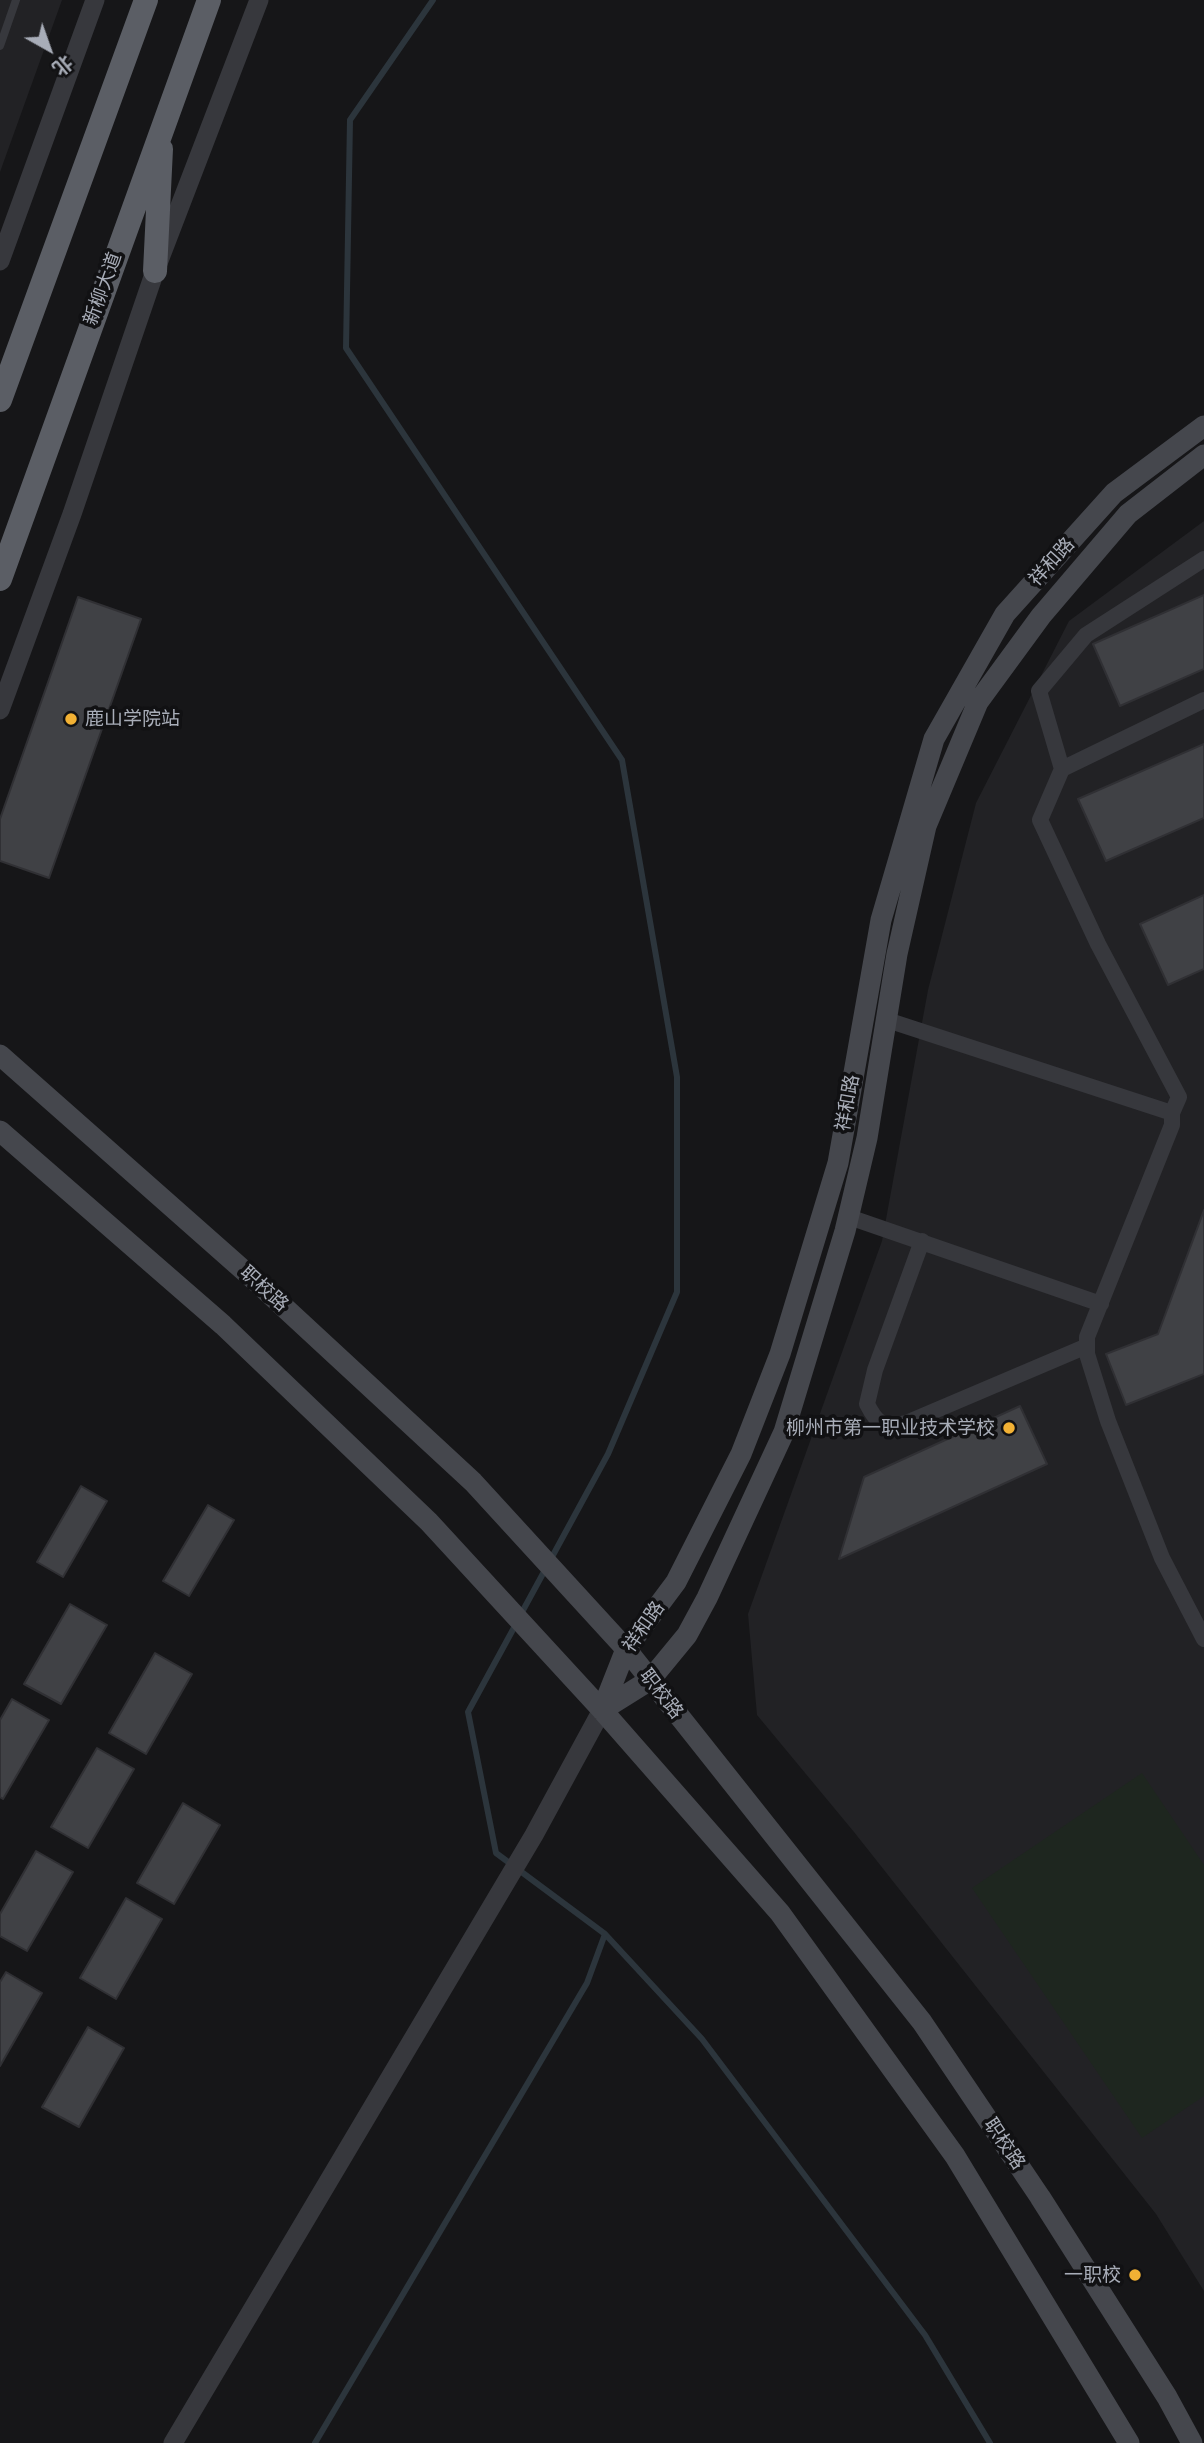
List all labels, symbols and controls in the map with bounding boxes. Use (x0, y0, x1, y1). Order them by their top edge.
north arrow (14, 14, 84, 84)
text: 北 (48, 51, 78, 80)
street label: 新柳大道 (79, 249, 127, 329)
street label: 祥和路 (1024, 533, 1080, 591)
place label: 鹿山学院站 (85, 708, 180, 730)
marker: 鹿山学院站 (63, 711, 79, 727)
street label: 祥和路 (832, 1073, 864, 1133)
street label: 职校路 (235, 1261, 293, 1317)
place label: 柳州市第一职业技术学校 (786, 1417, 995, 1439)
marker: 柳州市第一职业技术学校 (1001, 1420, 1017, 1436)
street label: 祥和路 (618, 1597, 670, 1657)
street label: 职校路 (634, 1665, 688, 1723)
street label: 职校路 (979, 2114, 1029, 2174)
place label: 一职校 (1064, 2264, 1121, 2286)
marker: 一职校 (1127, 2267, 1143, 2283)

